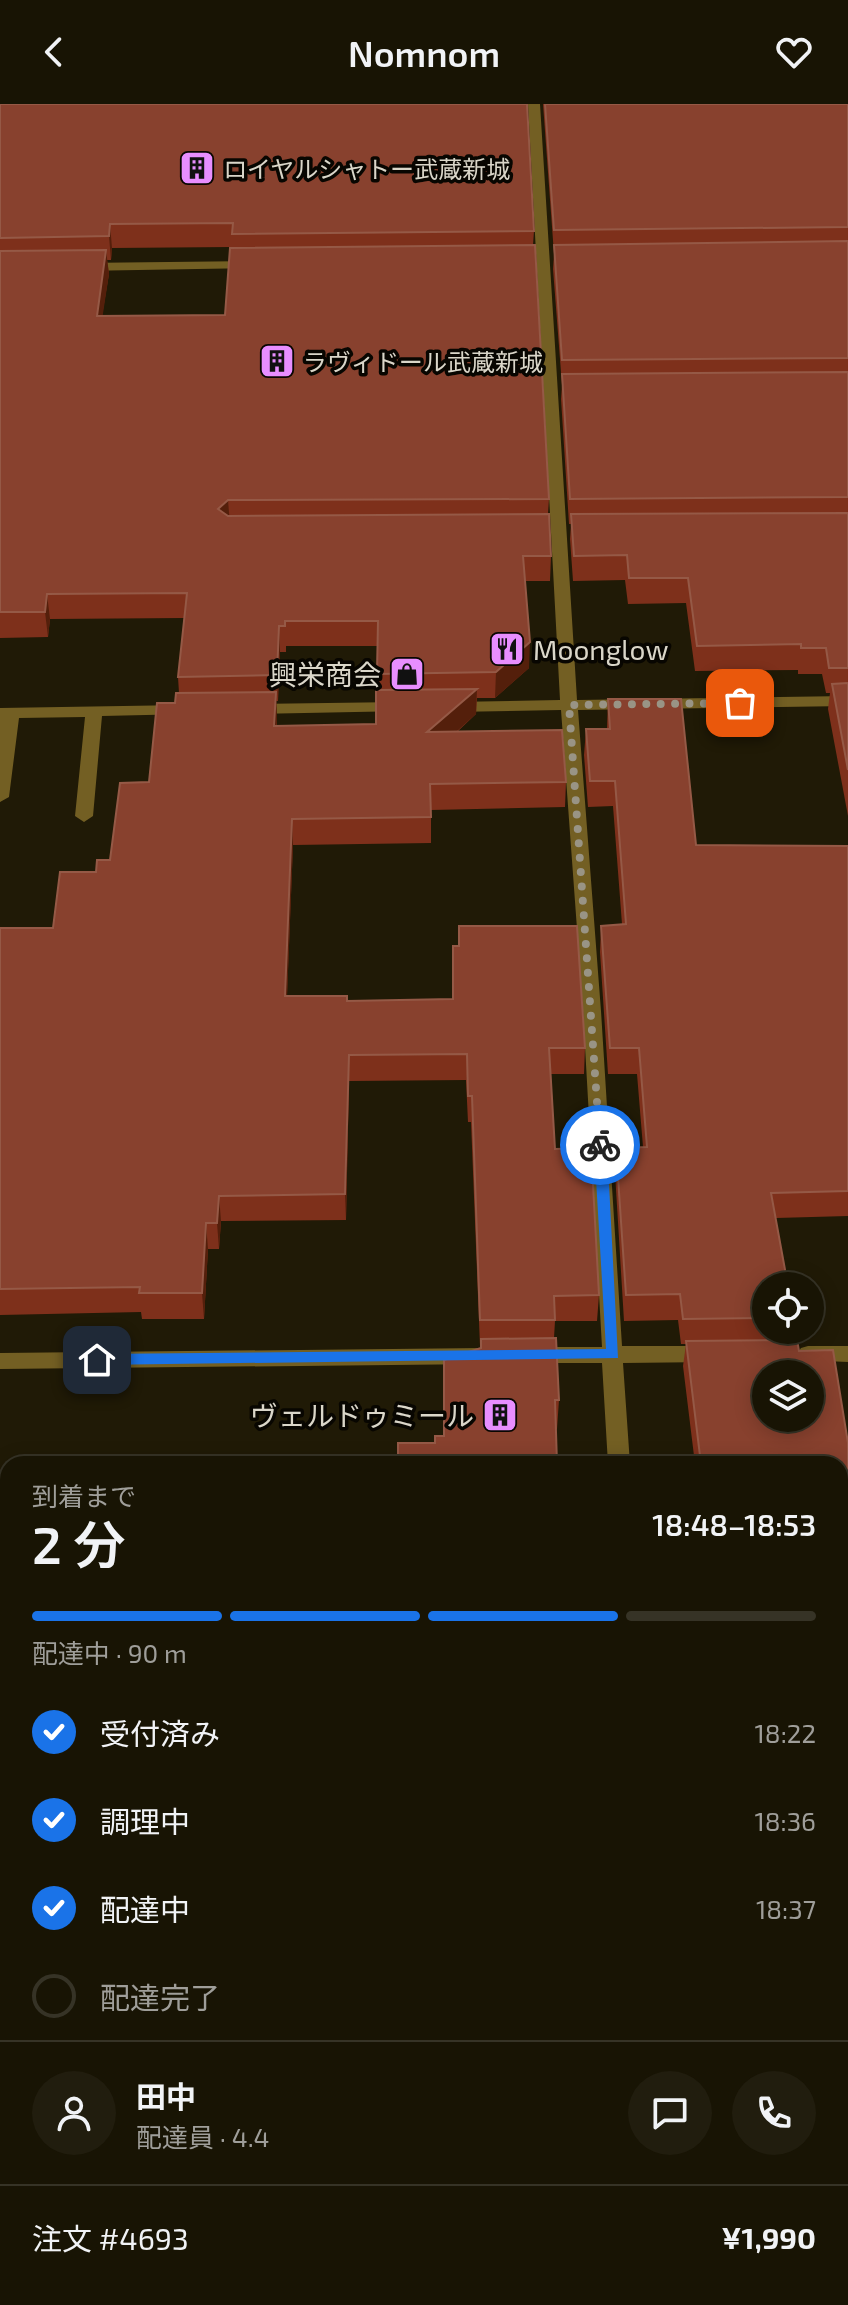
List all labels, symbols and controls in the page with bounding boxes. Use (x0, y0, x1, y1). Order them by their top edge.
icon: back (32, 30, 76, 74)
icon: heart (772, 30, 816, 74)
text: Nomnom (348, 31, 500, 74)
building icon: ロイヤルシャトー武蔵新城 (178, 149, 216, 187)
place label: ロイヤルシャトー武蔵新城 (223, 154, 510, 183)
building icon: ラヴィドール武蔵新城 (258, 342, 296, 380)
place label: ラヴィドール武蔵新城 (303, 347, 543, 376)
restaurant icon: Moonglow (488, 630, 526, 668)
place label: Moonglow (533, 632, 668, 666)
shop icon: 興栄商会 (388, 655, 426, 693)
place label: 興栄商会 (269, 657, 381, 691)
pin (706, 669, 774, 737)
icon: bag (718, 681, 762, 725)
courier (560, 1105, 640, 1185)
icon: bike (578, 1123, 622, 1167)
map controls (752, 1272, 824, 1432)
button: locate (752, 1272, 824, 1344)
pin (63, 1326, 131, 1394)
icon: home (75, 1338, 119, 1382)
button: layers (752, 1360, 824, 1432)
building icon: ヴェルドゥミール (481, 1396, 519, 1434)
place label: ヴェルドゥミール (250, 1398, 474, 1432)
text: 到着まで (32, 1480, 136, 1511)
text: 18:48–18:53 (652, 1506, 816, 1542)
text: 2 分 (32, 1512, 125, 1574)
text: 配達中 · 90 m (32, 1637, 187, 1668)
icon: check (32, 1710, 76, 1754)
text: 受付済み (100, 1715, 220, 1751)
text: 18:22 (755, 1717, 816, 1748)
icon: check (32, 1798, 76, 1842)
text: 調理中 (100, 1803, 190, 1839)
text: 18:36 (754, 1805, 816, 1836)
icon: check (32, 1886, 76, 1930)
text: 配達中 (100, 1891, 190, 1927)
text: 18:37 (756, 1893, 816, 1924)
text: 配達完了 (100, 1979, 220, 2015)
button: person (32, 2071, 116, 2155)
button: chat (628, 2071, 712, 2155)
button: phone (732, 2071, 816, 2155)
text: 田中 (136, 2078, 196, 2114)
text: 配達員 · 4.4 (136, 2121, 269, 2152)
text: ¥1,990 (722, 2219, 816, 2255)
text: 注文 #4693 (32, 2220, 189, 2256)

